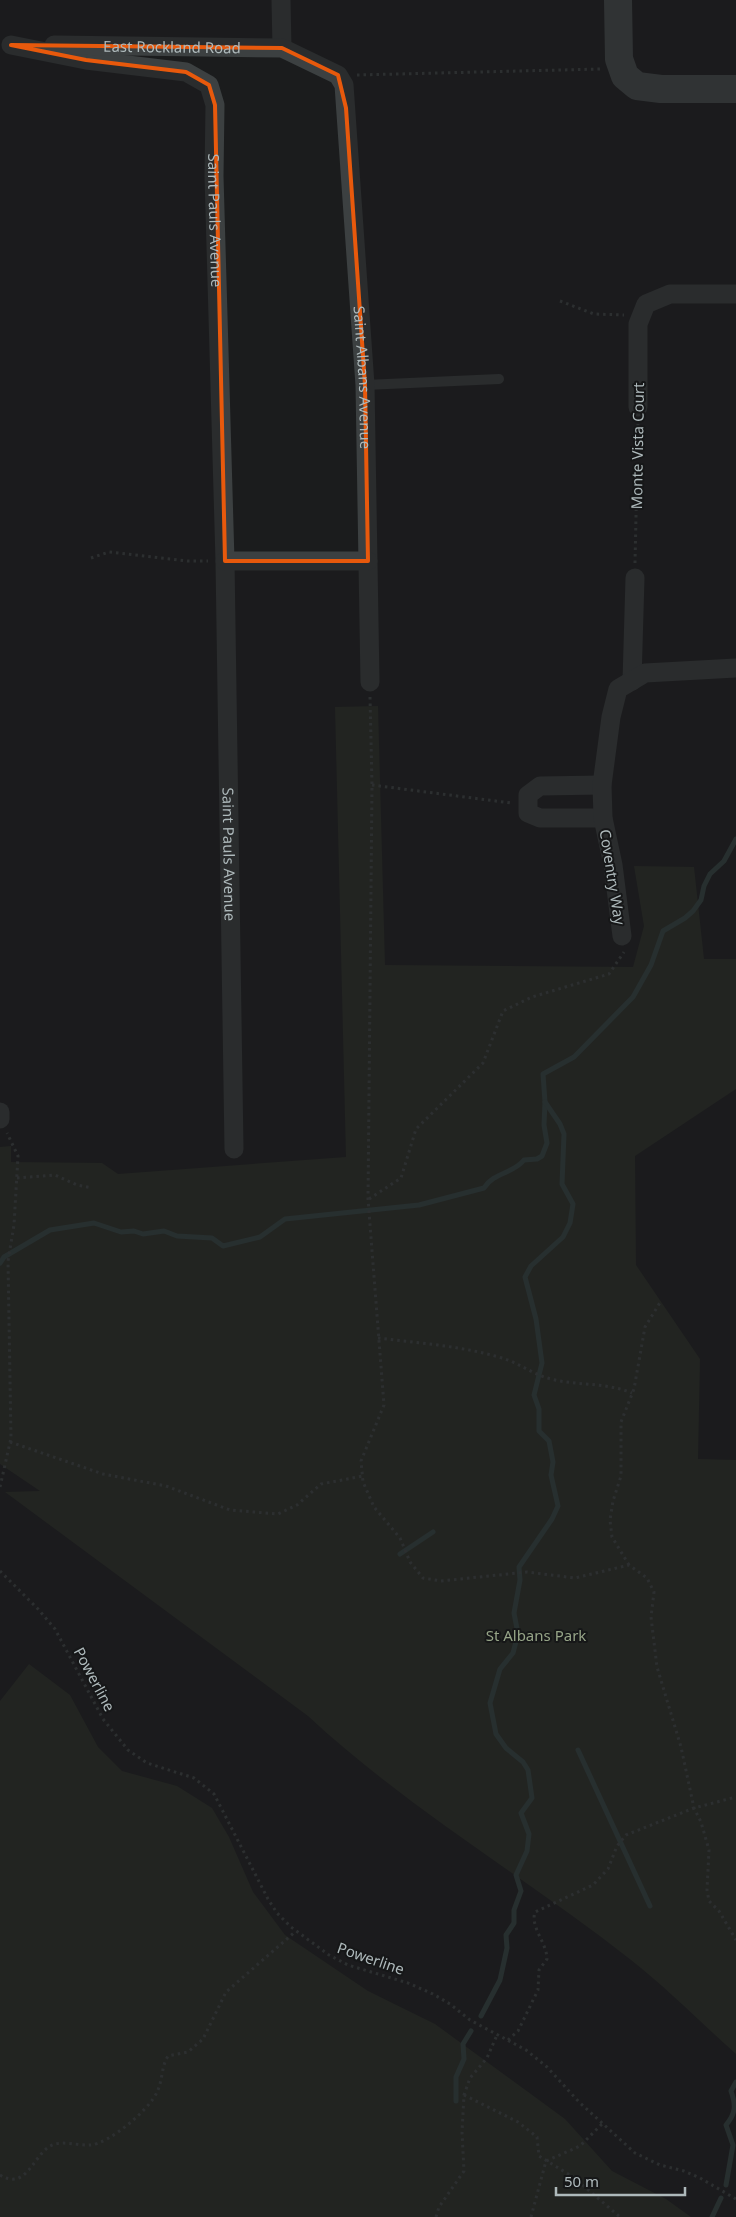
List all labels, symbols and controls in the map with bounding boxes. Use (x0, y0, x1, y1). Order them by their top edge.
street label: East Rockland Road (103, 36, 241, 57)
street label: Saint Pauls Avenue (204, 154, 227, 288)
street label: Saint Albans Avenue (349, 305, 376, 449)
street label: Monte Vista Court (626, 382, 648, 510)
street label: Saint Pauls Avenue (218, 787, 241, 921)
street label: Coventry Way (596, 828, 630, 927)
park label: St Albans Park (486, 1625, 586, 1645)
street label: Powerline (70, 1644, 120, 1714)
street label: Powerline (335, 1937, 407, 1979)
scale bar (556, 2164, 685, 2196)
text: 50 m (564, 2171, 599, 2191)

